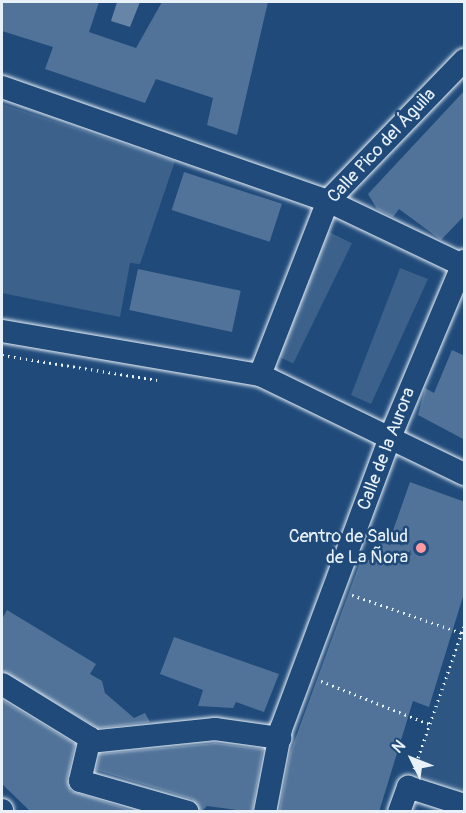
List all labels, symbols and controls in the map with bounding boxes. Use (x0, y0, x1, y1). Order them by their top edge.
street label: Calle Pico del Águila (323, 84, 441, 208)
street label: Calle de la Aurora (354, 385, 420, 513)
place label: Centro de Salud de La Ñora (289, 527, 408, 570)
marker: Centro de Salud de La Ñora (412, 539, 430, 557)
north arrow (382, 729, 442, 789)
text: N (388, 736, 410, 758)

